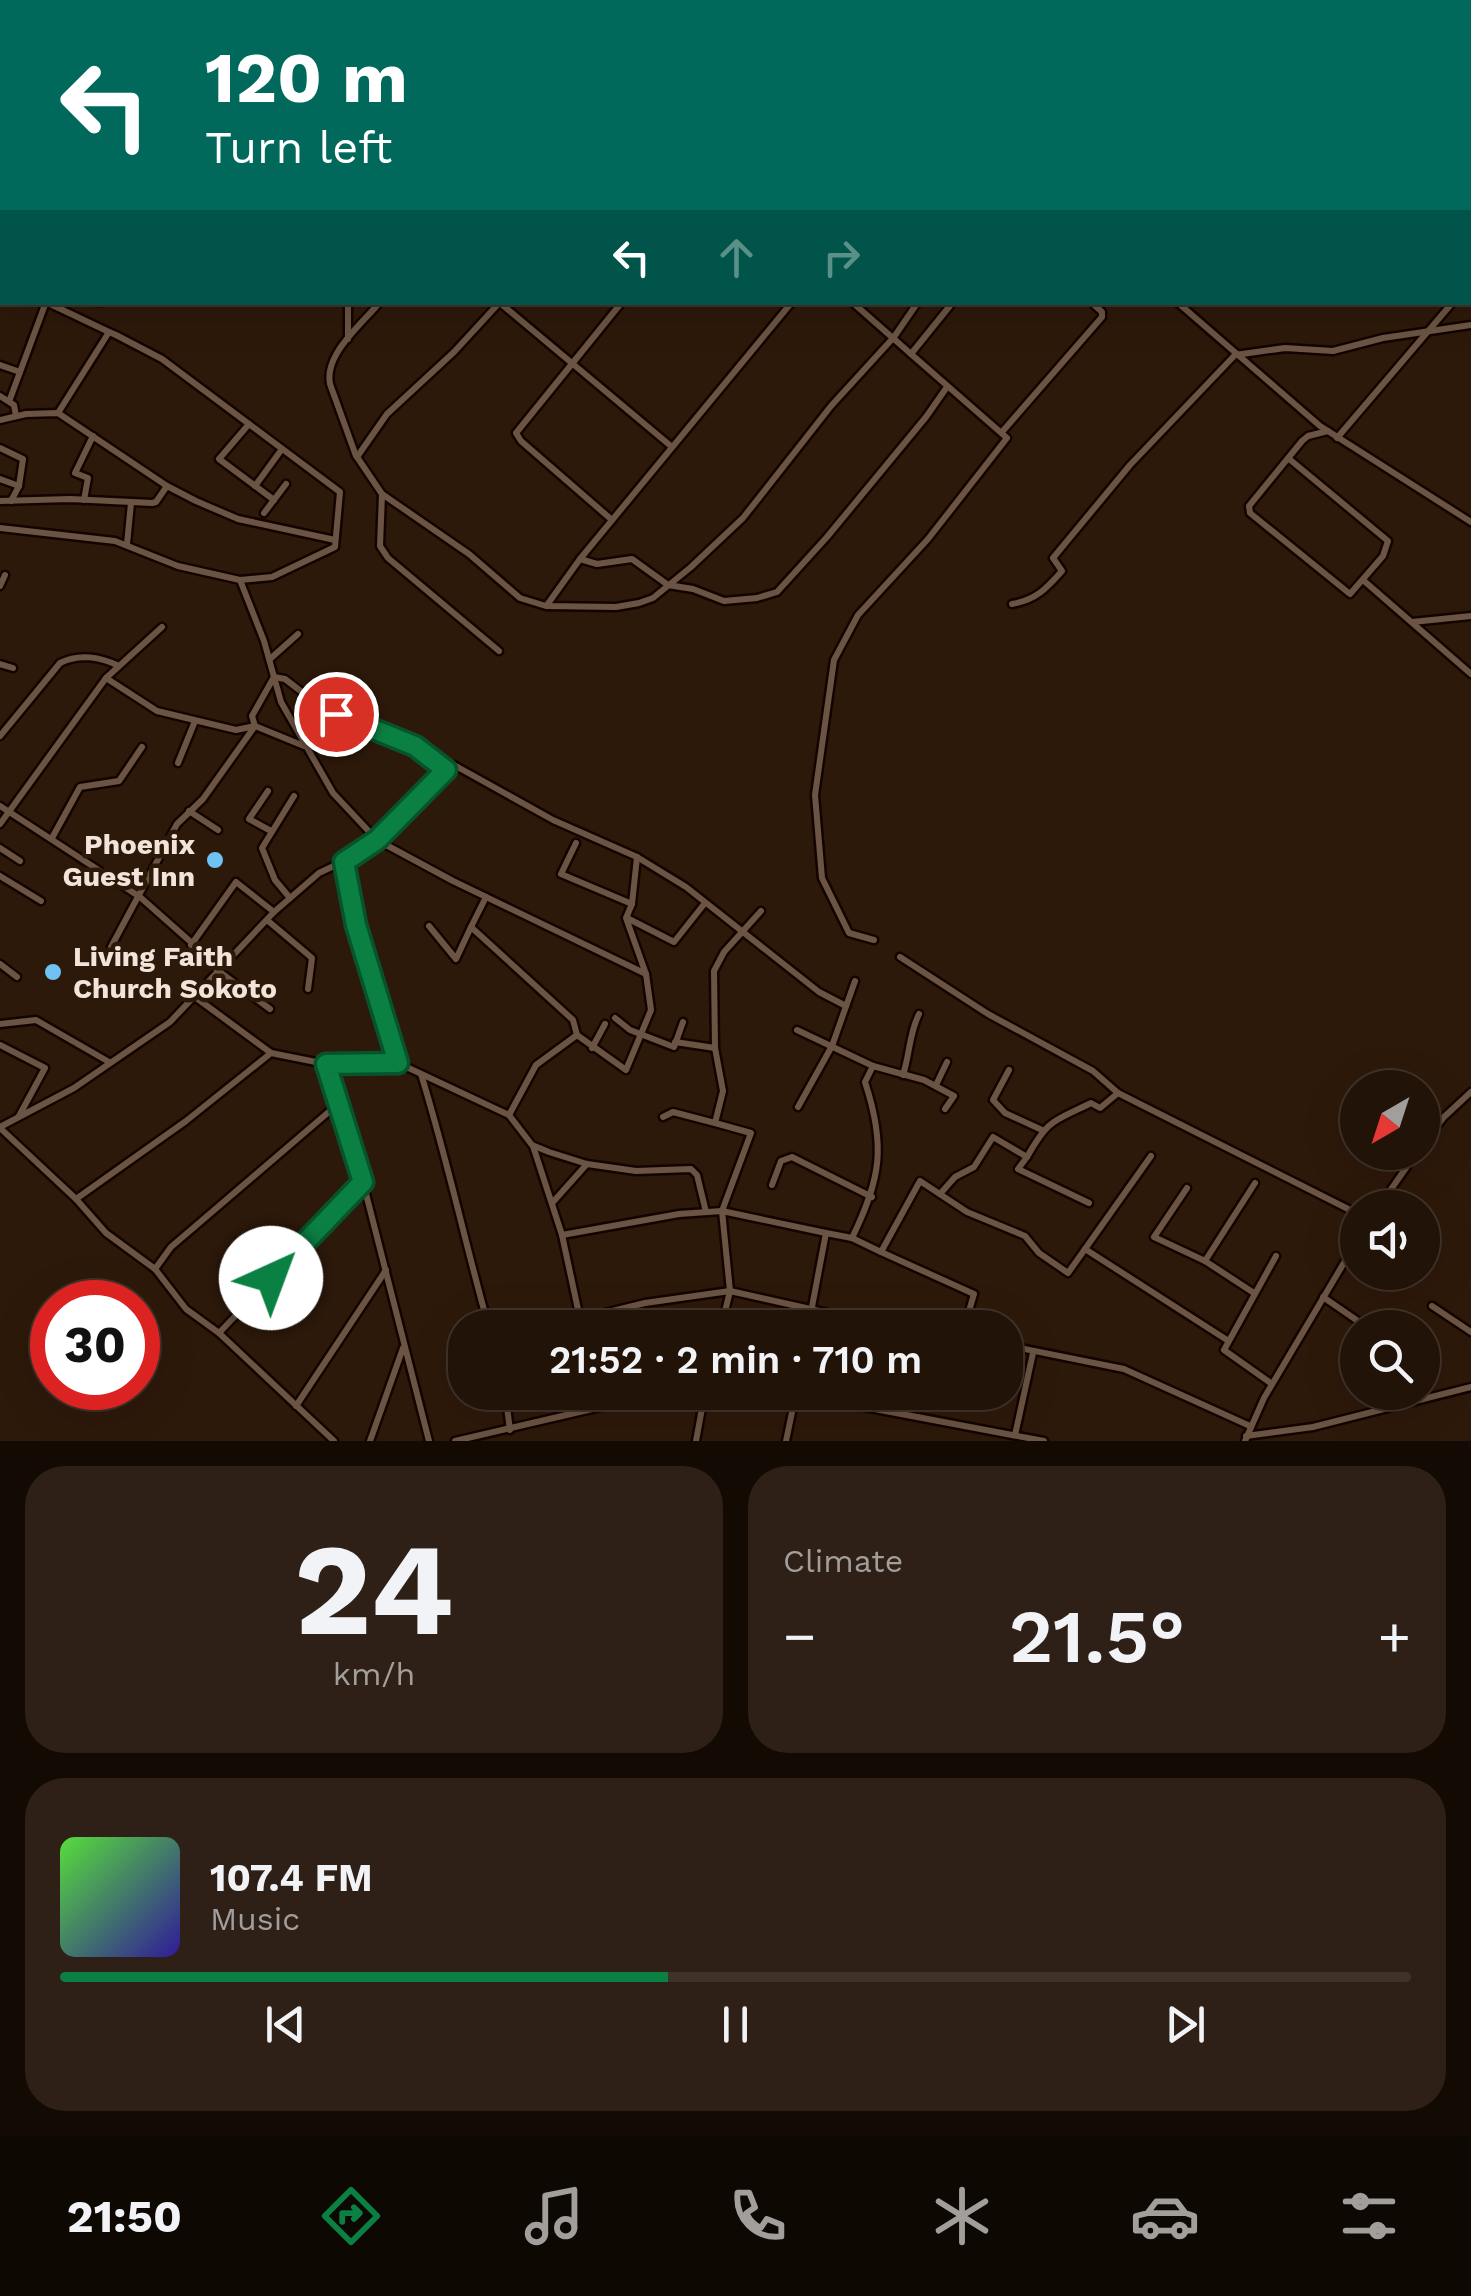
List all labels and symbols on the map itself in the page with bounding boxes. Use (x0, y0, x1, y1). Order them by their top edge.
pin (294, 672, 379, 757)
place label: Phoenix Guest Inn (62, 828, 195, 893)
marker: Phoenix Guest Inn (204, 849, 226, 871)
place label: Living Faith Church Sokoto (73, 940, 277, 1005)
marker: Living Faith Church Sokoto (42, 961, 64, 983)
north arrow (1340, 1070, 1440, 1170)
position arrow (219, 1226, 323, 1330)
speed limit sign: 30 (30, 1280, 160, 1410)

